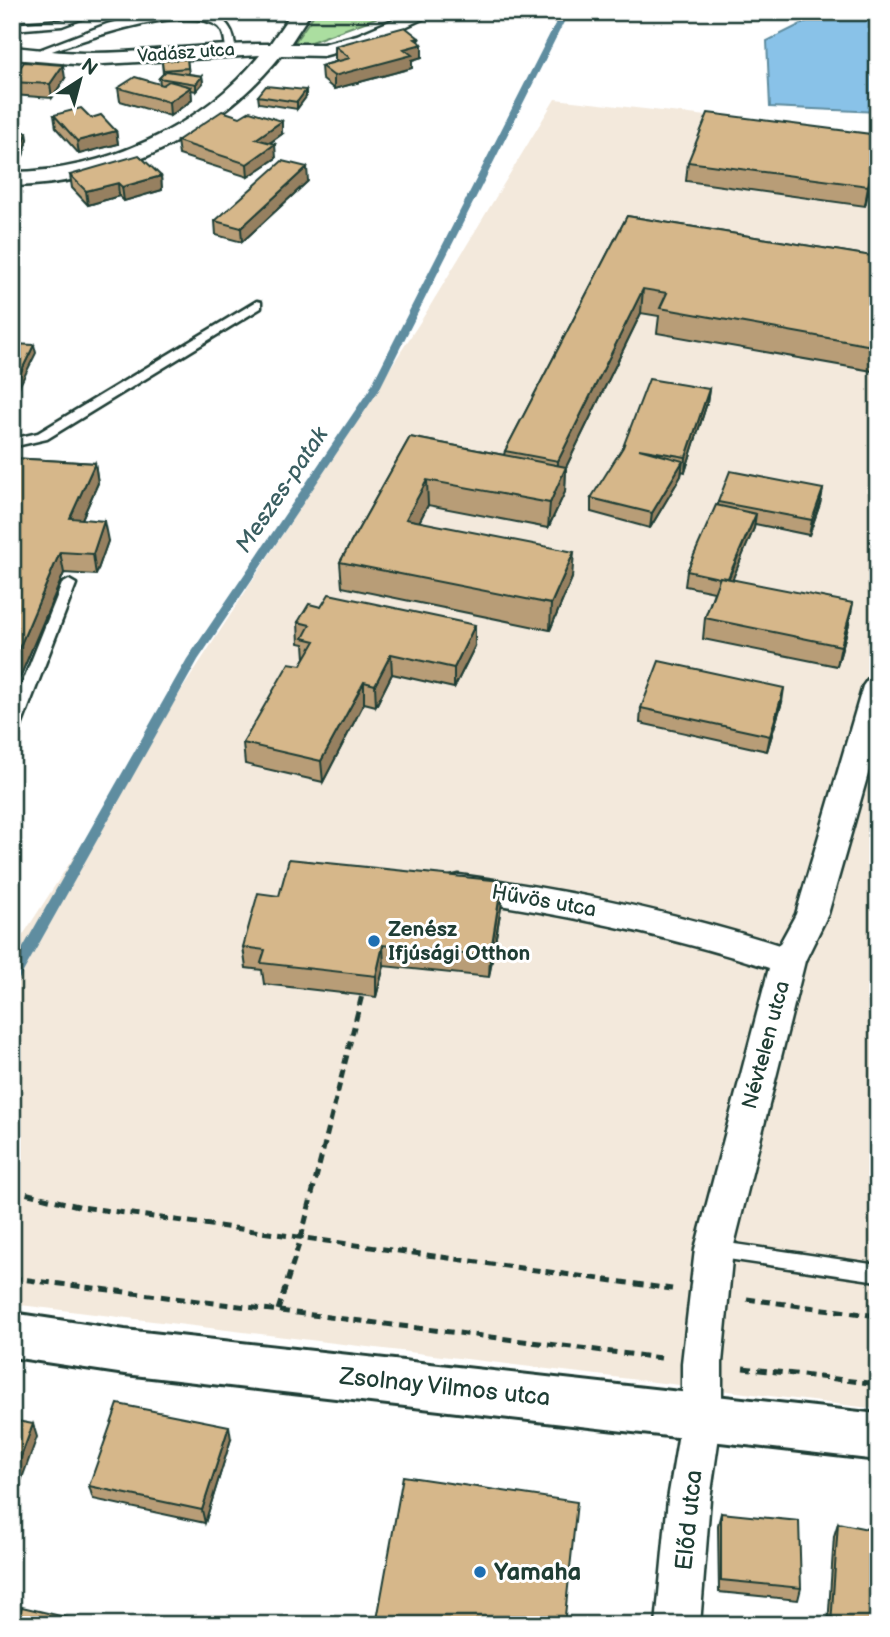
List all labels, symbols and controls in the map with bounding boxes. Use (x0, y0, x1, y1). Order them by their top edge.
street label: Vadász utca (137, 39, 235, 67)
north arrow (46, 46, 116, 116)
text: N (77, 54, 102, 81)
water label: Meszes-patak (230, 421, 335, 558)
street label: Hűvös utca (490, 880, 598, 922)
place label: Zenész Ifjúsági Otthon (388, 917, 530, 966)
marker: Zenész Ifjúsági Otthon (366, 933, 382, 949)
street label: Névtelen utca (737, 978, 795, 1112)
street label: Zsolnay Vilmos utca (337, 1361, 552, 1412)
street label: Előd utca (669, 1468, 709, 1572)
place label: Yamaha (494, 1558, 581, 1587)
marker: Yamaha (472, 1564, 488, 1580)

